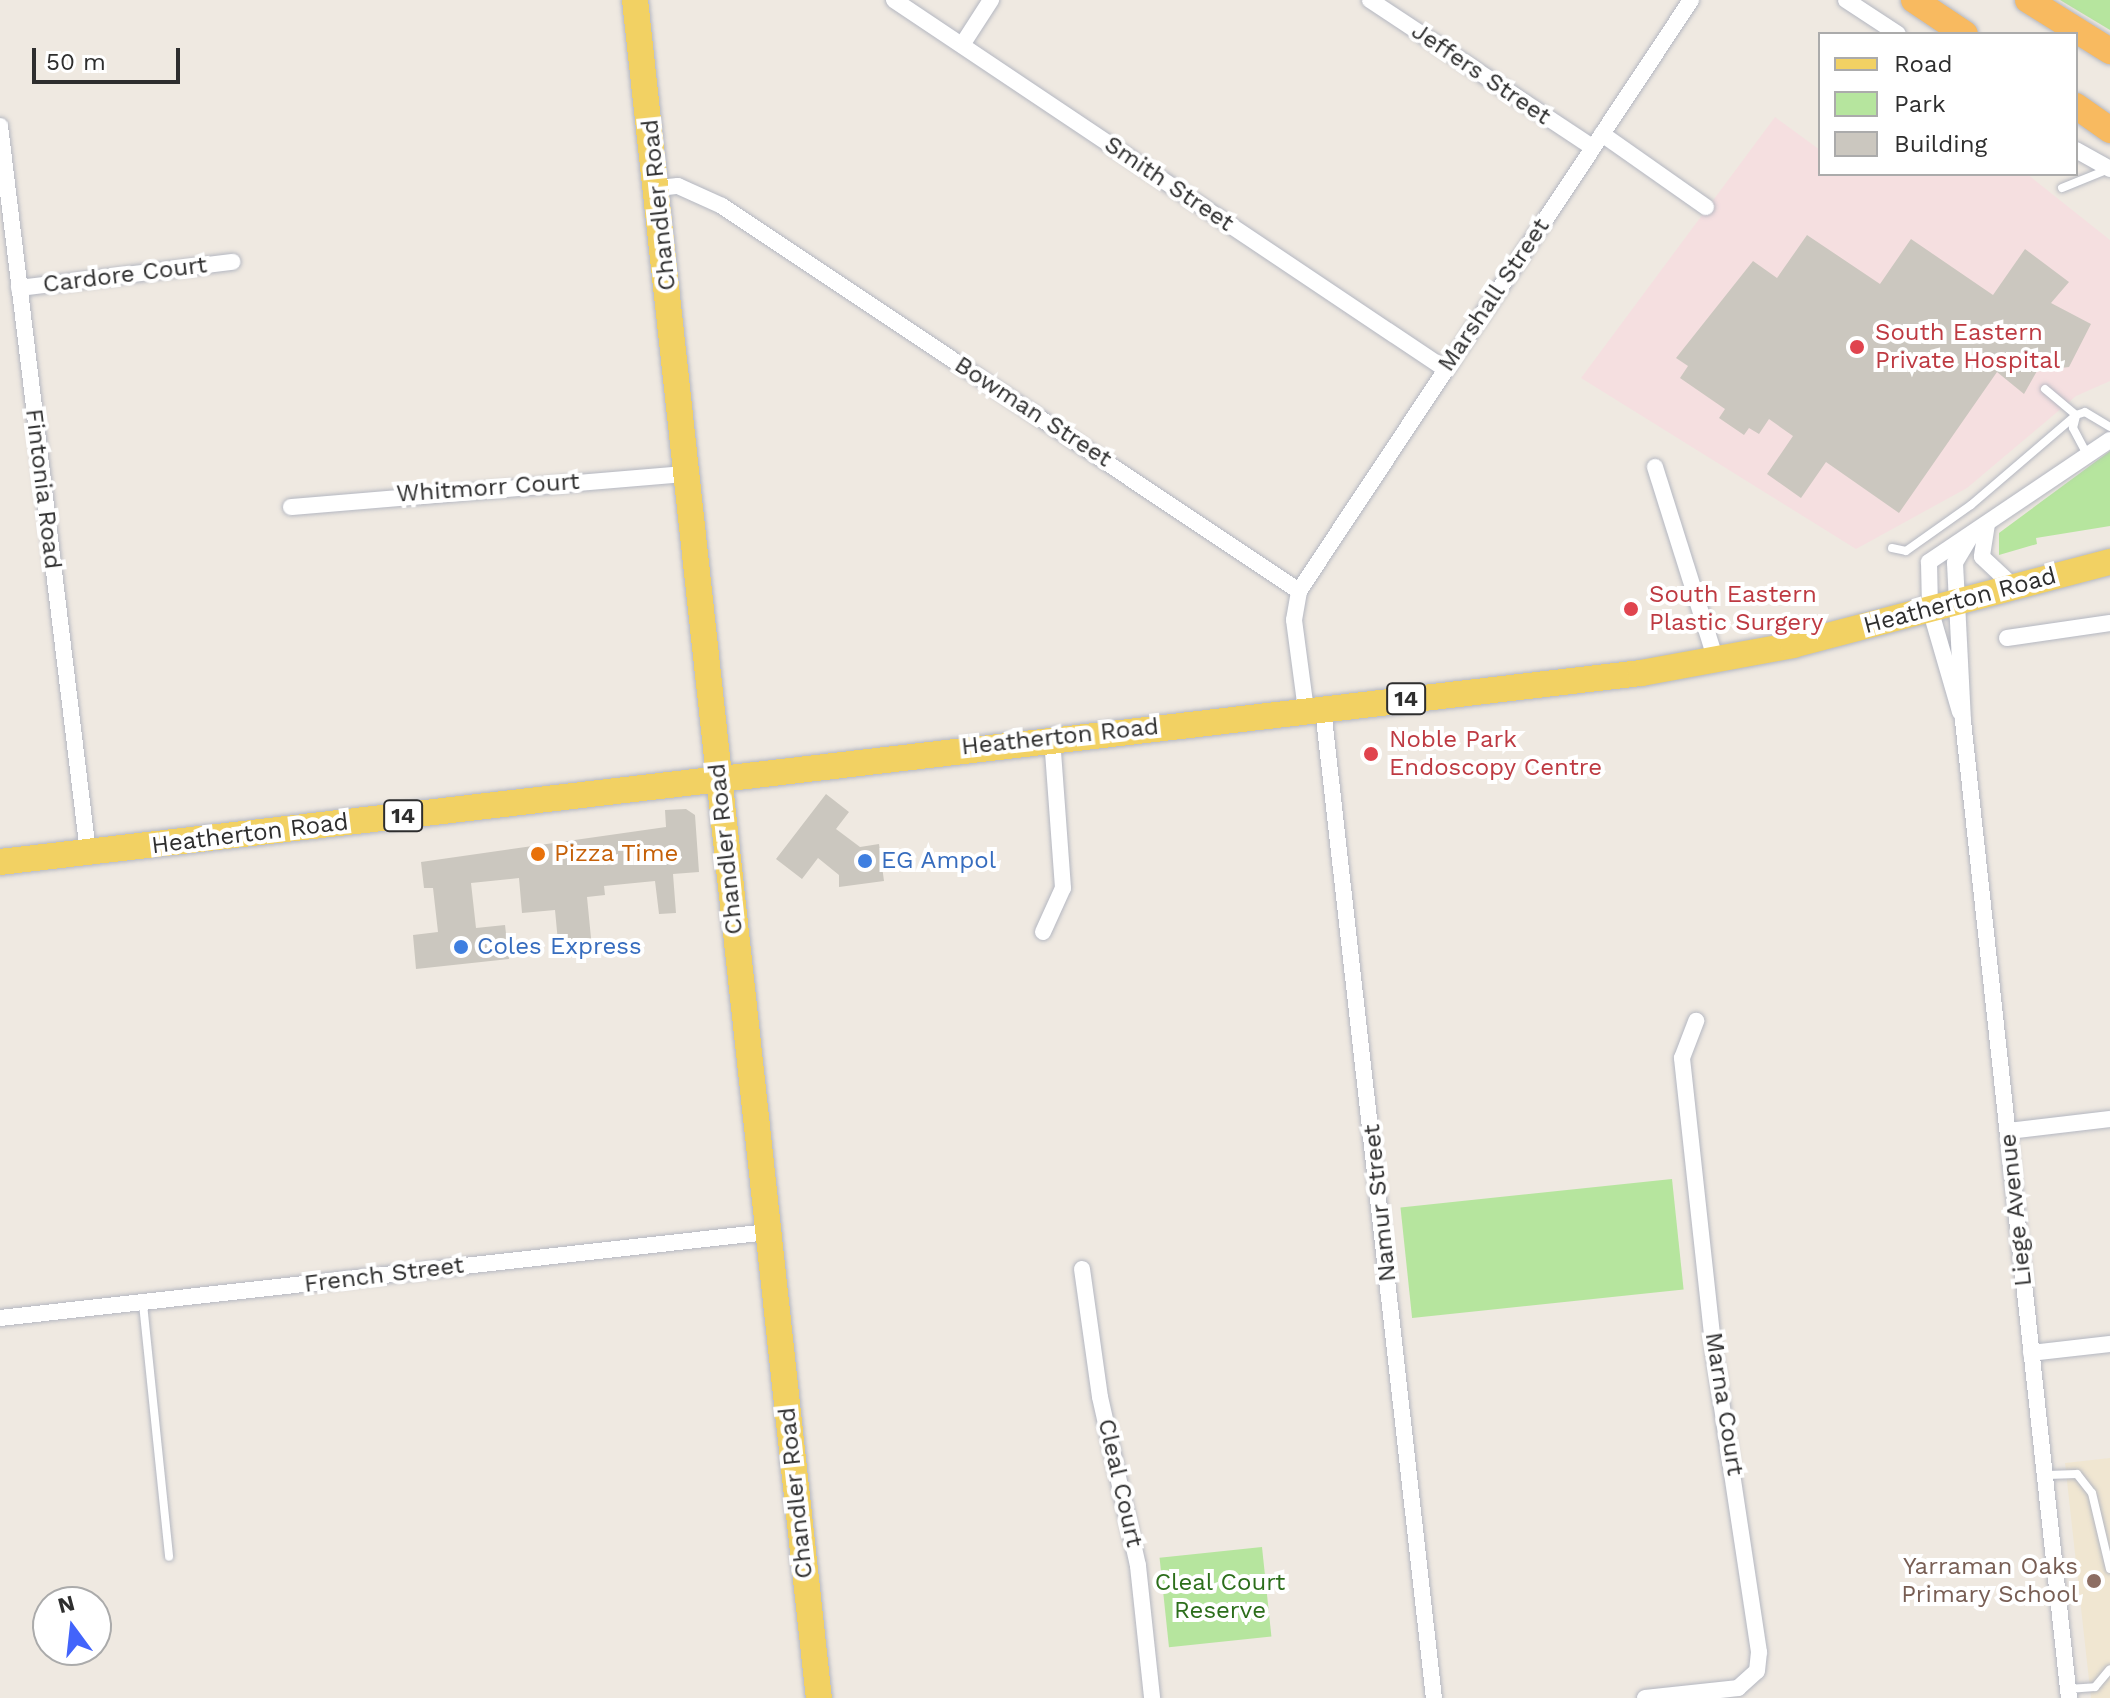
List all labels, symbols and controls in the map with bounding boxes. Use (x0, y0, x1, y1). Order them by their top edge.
street label: Jeffers Street (1406, 17, 1556, 131)
scale bar (36, 32, 184, 82)
legend (1818, 32, 2078, 176)
text: 50 m (46, 48, 106, 76)
text: Road (1894, 50, 1953, 78)
text: Park (1894, 90, 1946, 118)
street label: Chandler Road (636, 118, 682, 292)
street label: Smith Street (1099, 130, 1239, 238)
text: Building (1894, 130, 1987, 158)
street label: Marshall Street (1432, 213, 1556, 377)
street label: Cardore Court (41, 251, 209, 299)
place label: South Eastern Private Hospital (1875, 319, 2060, 375)
marker: South Eastern Private Hospital (1846, 336, 1868, 358)
street label: Bowman Street (949, 351, 1117, 473)
street label: Fintonia Road (19, 407, 67, 571)
street label: Whitmorr Court (395, 467, 581, 509)
street label: Heatherton Road (1861, 561, 2059, 641)
place label: South Eastern Plastic Surgery (1649, 581, 1823, 637)
marker: South Eastern Plastic Surgery (1620, 598, 1642, 620)
road number: 14 (1386, 681, 1426, 717)
street label: Heatherton Road (960, 712, 1160, 762)
place label: Noble Park Endoscopy Centre (1389, 726, 1603, 782)
marker: Noble Park Endoscopy Centre (1360, 743, 1382, 765)
street label: Chandler Road (703, 762, 749, 936)
road number: 14 (383, 798, 423, 834)
street label: Heatherton Road (150, 808, 350, 860)
place label: Pizza Time (554, 840, 680, 868)
marker: Pizza Time (529, 845, 547, 863)
place label: EG Ampol (881, 847, 997, 875)
marker: EG Ampol (856, 852, 874, 870)
place label: Coles Express (477, 933, 642, 961)
marker: Coles Express (452, 938, 470, 956)
street label: Namur Street (1357, 1122, 1403, 1284)
street label: Liege Avenue (1994, 1132, 2038, 1288)
street label: French Street (303, 1251, 465, 1299)
street label: Marna Court (1698, 1330, 1750, 1478)
street label: Chandler Road (773, 1406, 819, 1580)
street label: Cleal Court (1091, 1416, 1149, 1550)
place label: Yarraman Oaks Primary School (1901, 1553, 2078, 1609)
park label: Cleal Court Reserve (1154, 1569, 1286, 1625)
marker: Yarraman Oaks Primary School (2085, 1572, 2103, 1590)
north arrow (32, 1586, 112, 1666)
text: N (55, 1590, 77, 1618)

